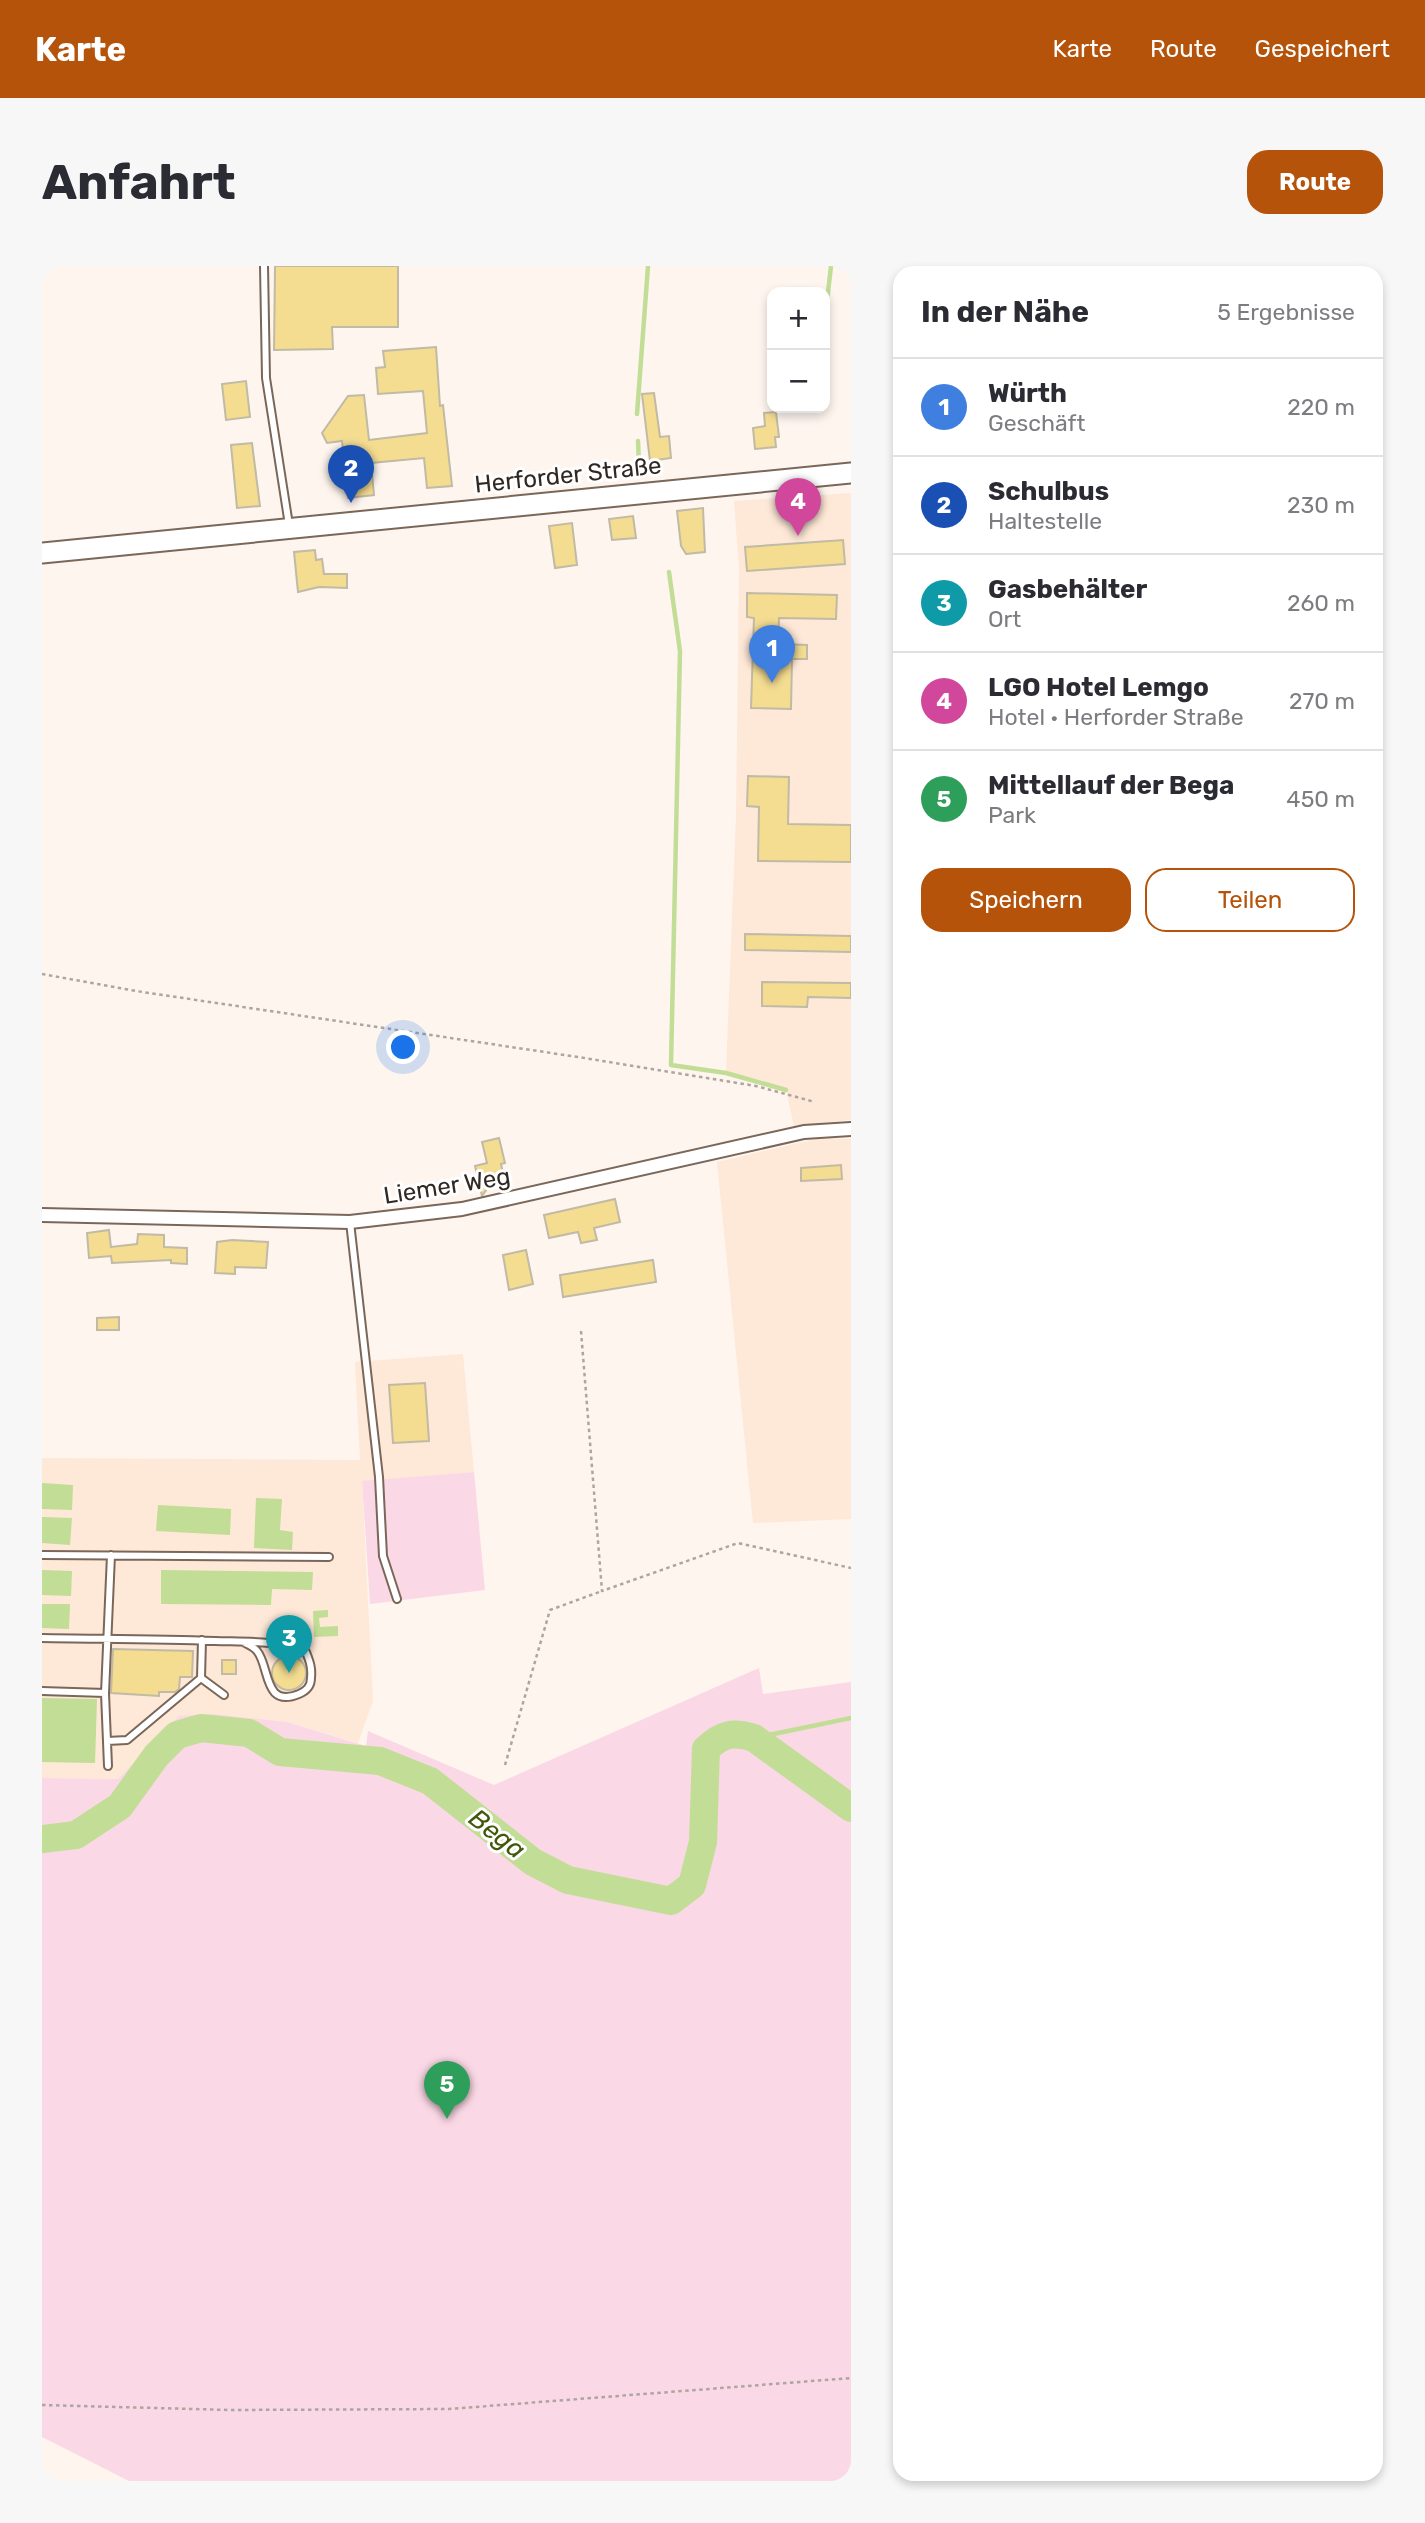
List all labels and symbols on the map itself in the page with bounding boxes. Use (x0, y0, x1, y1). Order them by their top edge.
pin: 2 (328, 445, 374, 503)
street label: Herforder Straße (473, 451, 663, 499)
pin: 4 (775, 478, 821, 536)
pin: 1 (749, 625, 795, 683)
your location (386, 1030, 420, 1064)
street label: Liemer Weg (382, 1162, 512, 1210)
pin: 3 (266, 1615, 312, 1673)
water label: Bega (463, 1802, 531, 1866)
pin: 5 (424, 2061, 470, 2119)

